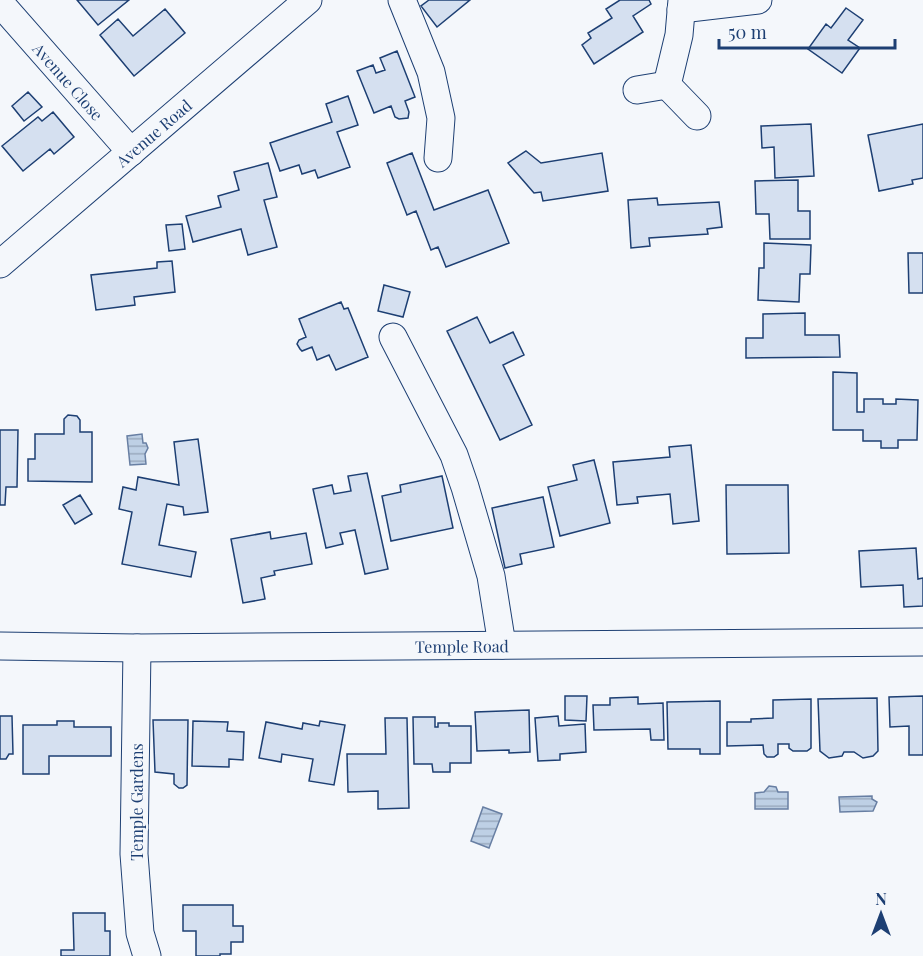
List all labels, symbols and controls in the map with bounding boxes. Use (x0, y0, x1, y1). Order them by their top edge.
scale bar (719, 12, 894, 50)
text: 50 m (728, 20, 767, 44)
street label: Avenue Close (28, 37, 108, 124)
street label: Avenue Road (110, 94, 196, 172)
street label: Temple Road (415, 635, 509, 656)
street label: Temple Gardens (126, 743, 147, 861)
north arrow (851, 884, 911, 944)
text: N (875, 888, 887, 909)

